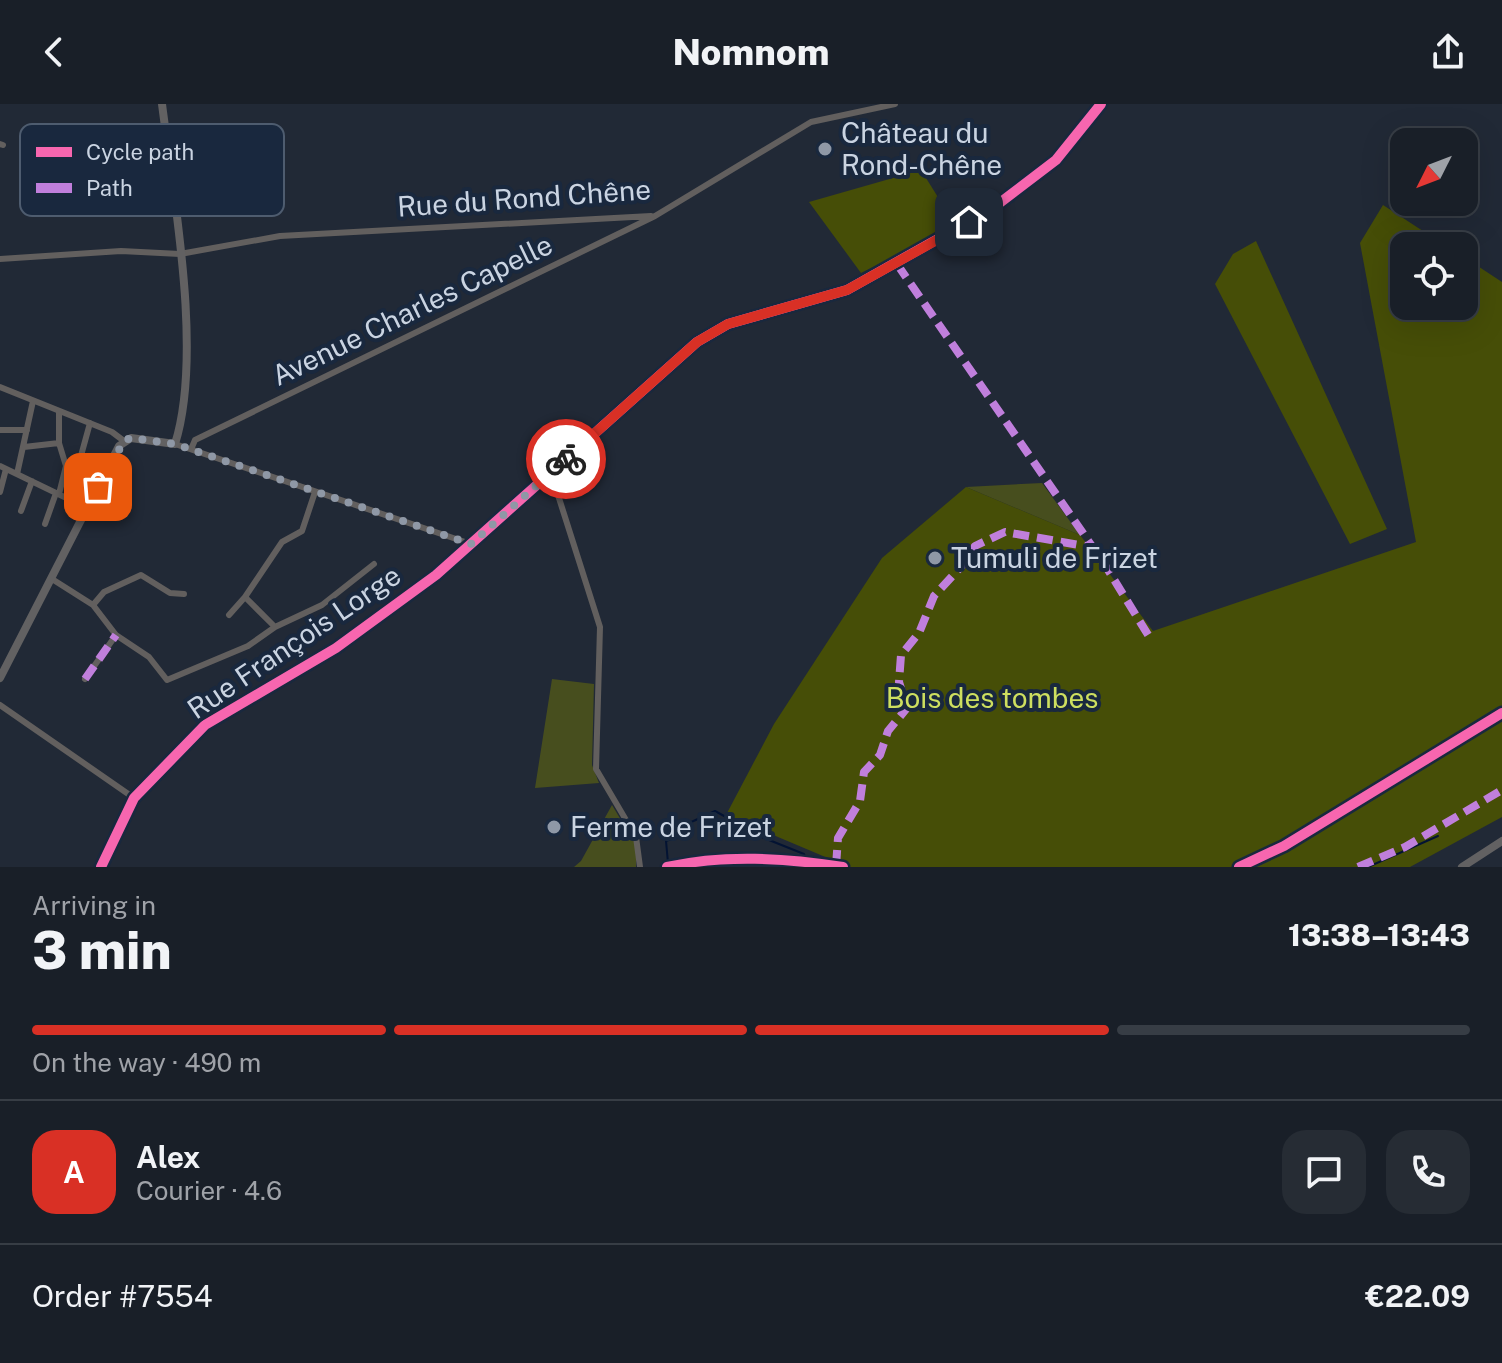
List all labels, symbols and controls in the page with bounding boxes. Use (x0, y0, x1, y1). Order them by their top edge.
icon: back (32, 30, 76, 74)
icon: share (1426, 30, 1470, 74)
text: Nomnom (673, 31, 829, 73)
place label: Château du Rond-Chêne (841, 116, 1002, 181)
legend (20, 124, 284, 216)
north arrow (1390, 128, 1478, 216)
map controls (1390, 128, 1478, 320)
text: Cycle path (86, 139, 194, 165)
marker: Château du Rond-Chêne (816, 140, 834, 158)
street label: Rue du Rond Chêne (396, 172, 652, 223)
text: Path (86, 175, 133, 201)
pin (935, 188, 1003, 256)
icon: home (947, 200, 991, 244)
street label: Avenue Charles Capelle (266, 227, 557, 392)
button: locate (1390, 232, 1478, 320)
courier (526, 419, 606, 499)
icon: bike (544, 437, 588, 481)
pin (64, 453, 132, 521)
icon: bag (76, 465, 120, 509)
place label: Tumuli de Frizet (951, 541, 1158, 574)
marker: Tumuli de Frizet (926, 549, 944, 567)
street label: Rue François Lorge (181, 558, 406, 725)
park label: Bois des tombes (886, 681, 1098, 714)
place label: Ferme de Frizet (570, 810, 773, 843)
marker: Ferme de Frizet (545, 818, 563, 836)
text: Arriving in (32, 890, 156, 921)
text: 13:38–13:43 (1288, 917, 1470, 953)
text: 3 min (32, 920, 172, 981)
text: On the way · 490 m (32, 1047, 261, 1078)
button: chat (1282, 1130, 1366, 1214)
button: phone (1386, 1130, 1470, 1214)
text: Alex (136, 1139, 200, 1175)
text: A (63, 1154, 85, 1190)
text: Courier · 4.6 (136, 1175, 282, 1206)
text: Order #7554 (32, 1278, 213, 1314)
text: €22.09 (1365, 1278, 1470, 1314)

